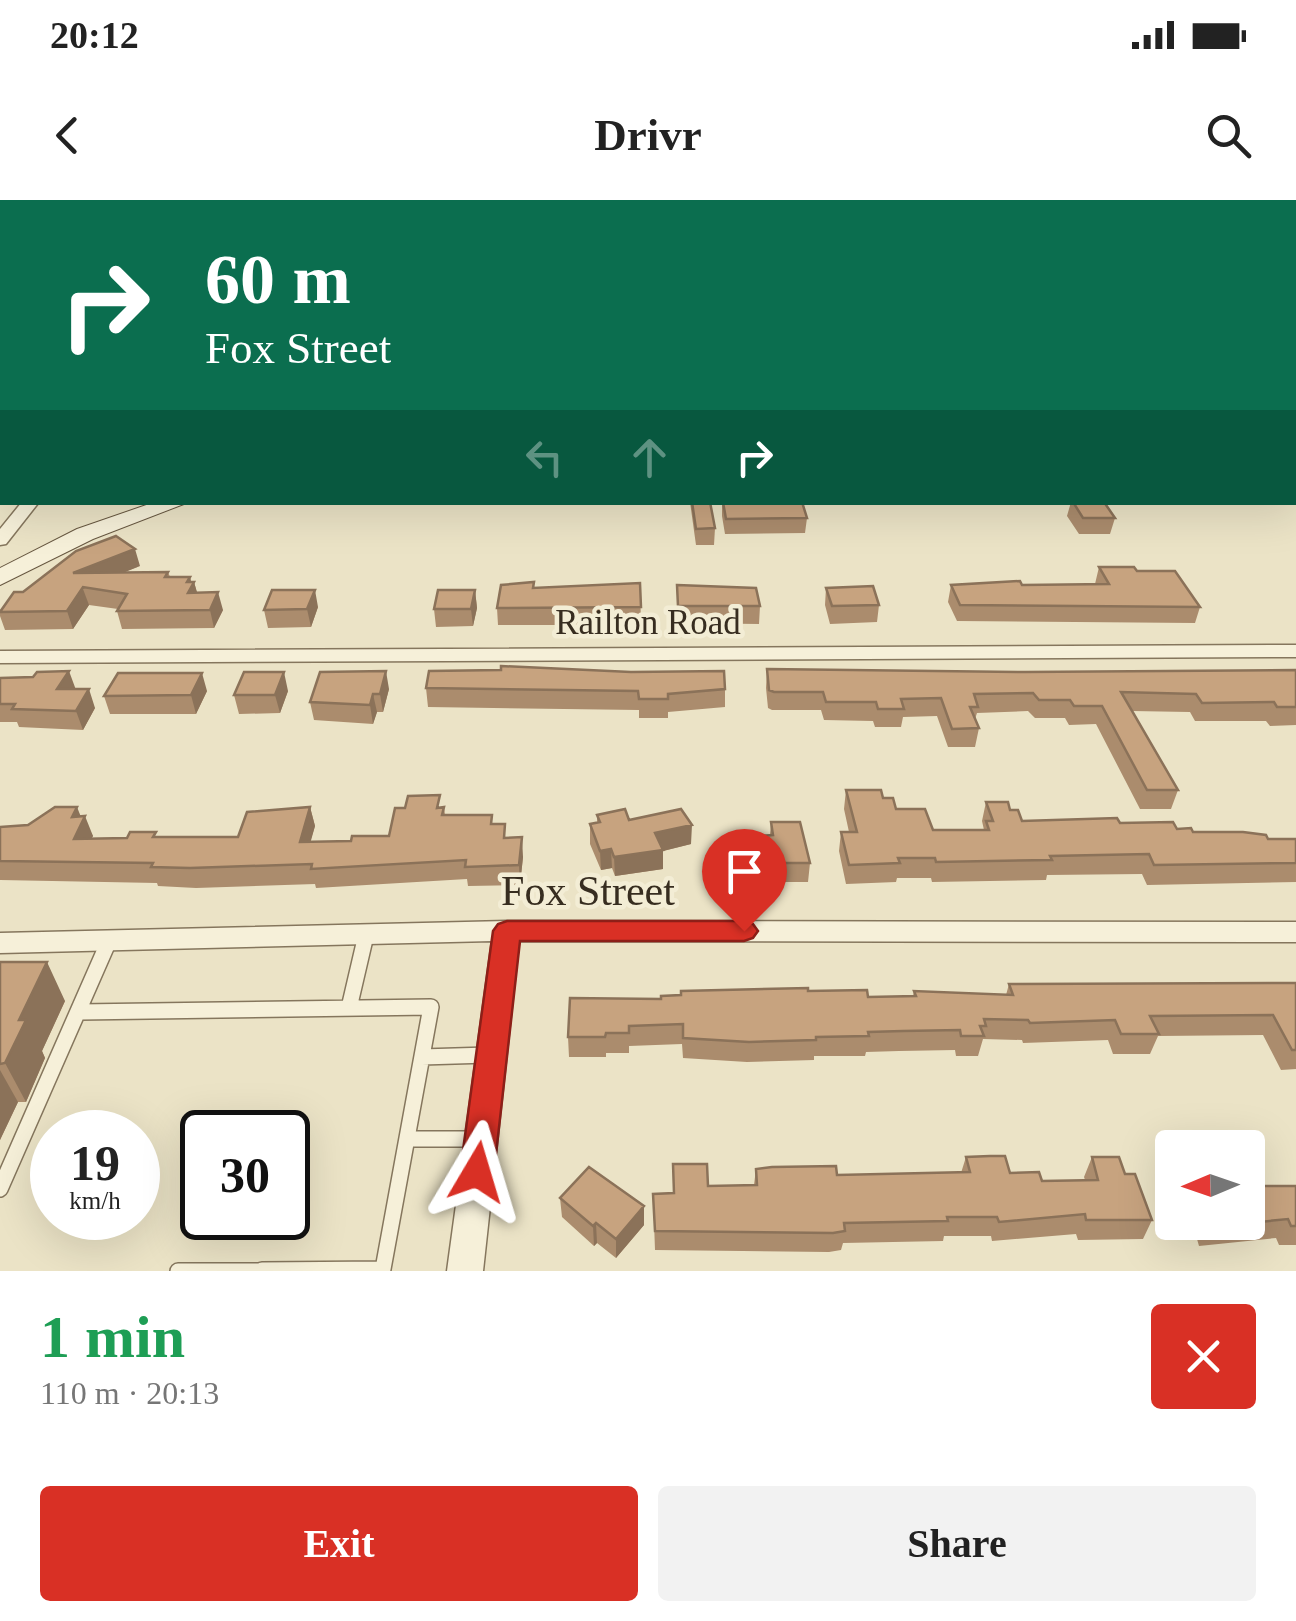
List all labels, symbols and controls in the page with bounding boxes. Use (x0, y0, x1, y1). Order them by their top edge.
text: 20:12 (50, 14, 139, 56)
icon: back (40, 108, 95, 163)
icon: search (1201, 108, 1256, 163)
text: Drivr (594, 110, 702, 160)
icon: right (40, 240, 170, 370)
text: 60 m (205, 241, 351, 318)
text: Fox Street (205, 323, 391, 373)
icon: left (517, 430, 572, 485)
icon: ahead (622, 430, 677, 485)
icon: right (727, 430, 782, 485)
street label: Railton Road (555, 603, 741, 642)
pin (702, 829, 787, 932)
icon: arrive (717, 844, 772, 899)
street label: Fox Street (501, 868, 675, 914)
speed limit sign: 30 (180, 1110, 310, 1240)
position arrow (425, 1120, 529, 1224)
north arrow (1155, 1130, 1265, 1240)
map controls (1155, 1130, 1265, 1240)
text: 19 (70, 1135, 120, 1191)
text: km/h (69, 1187, 121, 1214)
text: 1 min (40, 1304, 185, 1370)
button: close (1151, 1304, 1256, 1409)
text: 110 m · 20:13 (40, 1375, 219, 1411)
button: Exit (40, 1486, 638, 1601)
button: Share (658, 1486, 1256, 1601)

